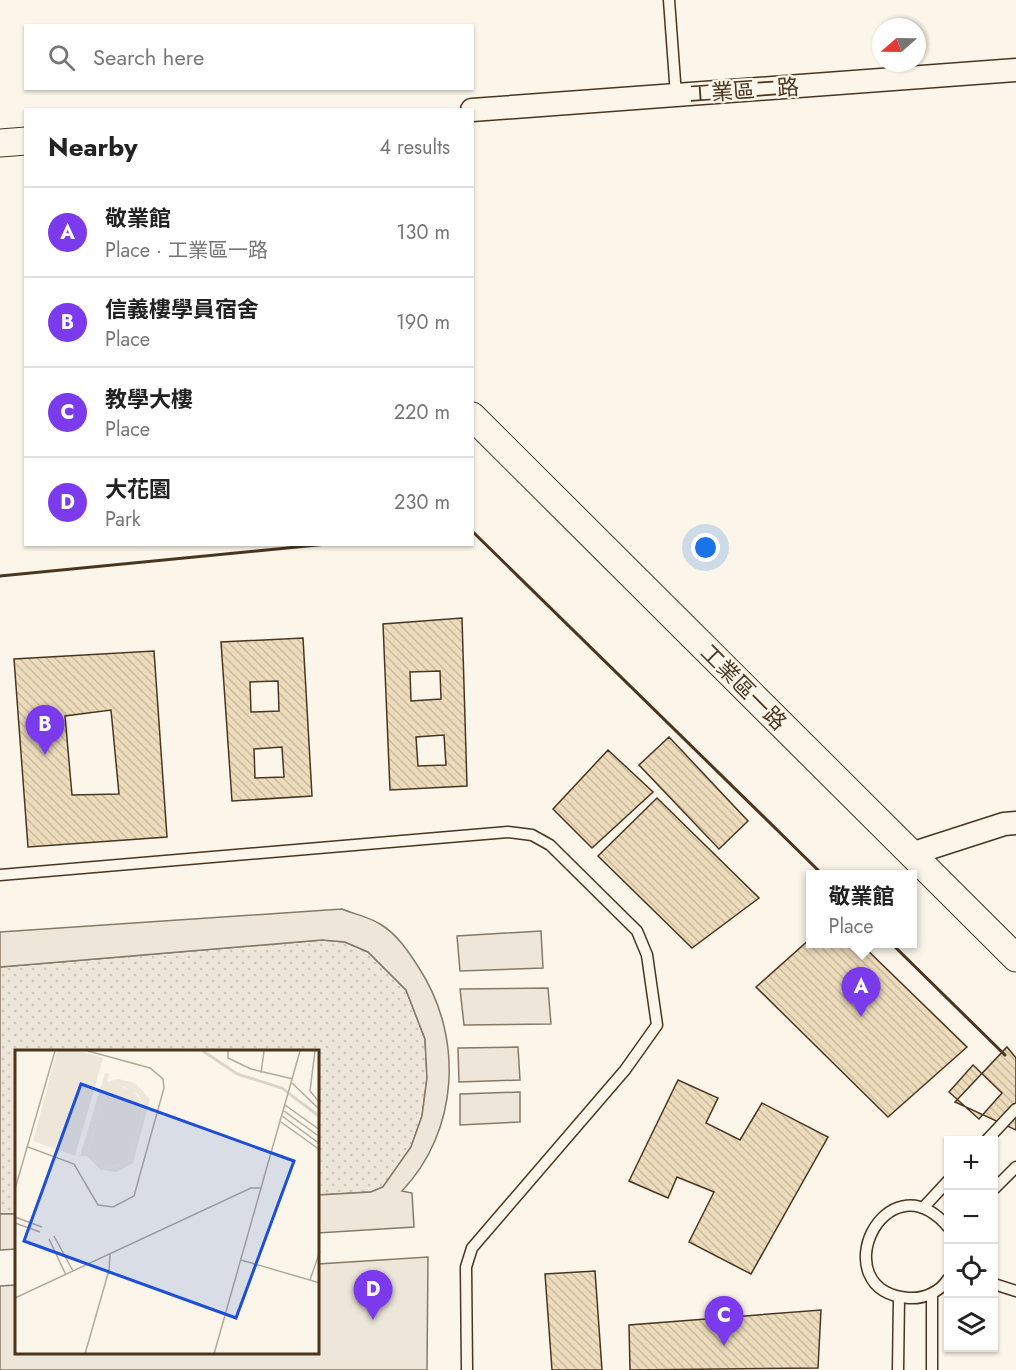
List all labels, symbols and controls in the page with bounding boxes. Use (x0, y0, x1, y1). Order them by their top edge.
north arrow (872, 18, 926, 72)
search box (24, 24, 474, 90)
icon: search (45, 41, 78, 74)
text: Search here (93, 41, 204, 73)
street label: 工業區二路 (688, 70, 800, 110)
text: Nearby (48, 128, 137, 166)
text: 4 results (379, 133, 450, 162)
text: 敬業館 (105, 202, 171, 234)
text: A (60, 218, 75, 247)
text: 130 m (396, 218, 450, 247)
text: Place · 工業區一路 (105, 236, 268, 265)
text: 信義樓學員宿舍 (105, 293, 259, 325)
text: B (61, 308, 74, 337)
text: 190 m (396, 308, 450, 337)
text: Place (105, 325, 150, 354)
text: 教學大樓 (105, 383, 193, 415)
text: C (60, 398, 75, 427)
text: 220 m (394, 398, 450, 427)
text: Place (105, 415, 150, 444)
text: 大花園 (105, 473, 171, 505)
text: D (60, 488, 75, 517)
text: 230 m (394, 488, 450, 517)
text: Park (105, 505, 141, 534)
your location (691, 533, 720, 562)
street label: 工業區一路 (694, 637, 794, 737)
pin: B (26, 706, 64, 755)
popup (806, 870, 917, 948)
text: 敬業館 (828, 880, 895, 912)
text: Place (828, 912, 874, 941)
pin: A (842, 968, 880, 1017)
inset map (15, 1050, 320, 1355)
map controls (944, 1136, 998, 1352)
button: + (944, 1136, 998, 1190)
button: − (944, 1190, 998, 1244)
button: locate (944, 1244, 998, 1298)
pin: D (354, 1270, 392, 1320)
pin: C (704, 1296, 744, 1346)
button: layers (944, 1298, 998, 1352)

